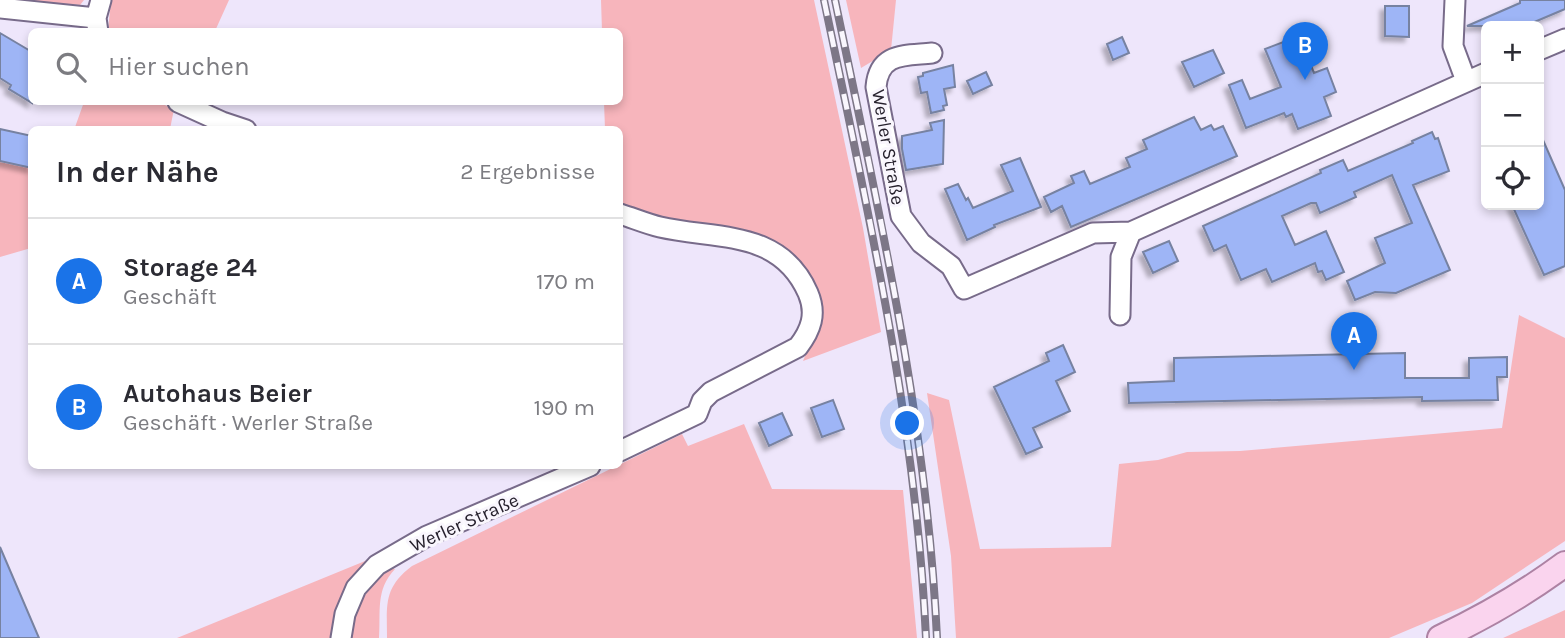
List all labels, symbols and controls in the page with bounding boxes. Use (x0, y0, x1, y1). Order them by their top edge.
map controls (1481, 21, 1544, 210)
button: + (1481, 21, 1544, 84)
pin: B (1282, 22, 1328, 80)
search box (28, 28, 623, 105)
icon: search (52, 48, 90, 86)
text: Hier suchen (108, 51, 250, 82)
button: − (1481, 84, 1544, 147)
street label: Werler Straße (867, 88, 909, 207)
button: locate (1481, 147, 1544, 210)
text: In der Nähe (56, 154, 219, 190)
text: 2 Ergebnisse (460, 158, 595, 185)
text: Storage 24 (123, 252, 257, 283)
text: A (72, 268, 86, 295)
text: 170 m (536, 268, 595, 295)
text: Geschäft (123, 283, 217, 310)
pin: A (1331, 312, 1377, 370)
text: Autohaus Beier (123, 378, 312, 409)
text: B (72, 394, 86, 421)
text: 190 m (533, 394, 595, 421)
your location (890, 406, 924, 440)
text: Geschäft · Werler Straße (123, 409, 373, 436)
street label: Werler Straße (407, 489, 522, 557)

